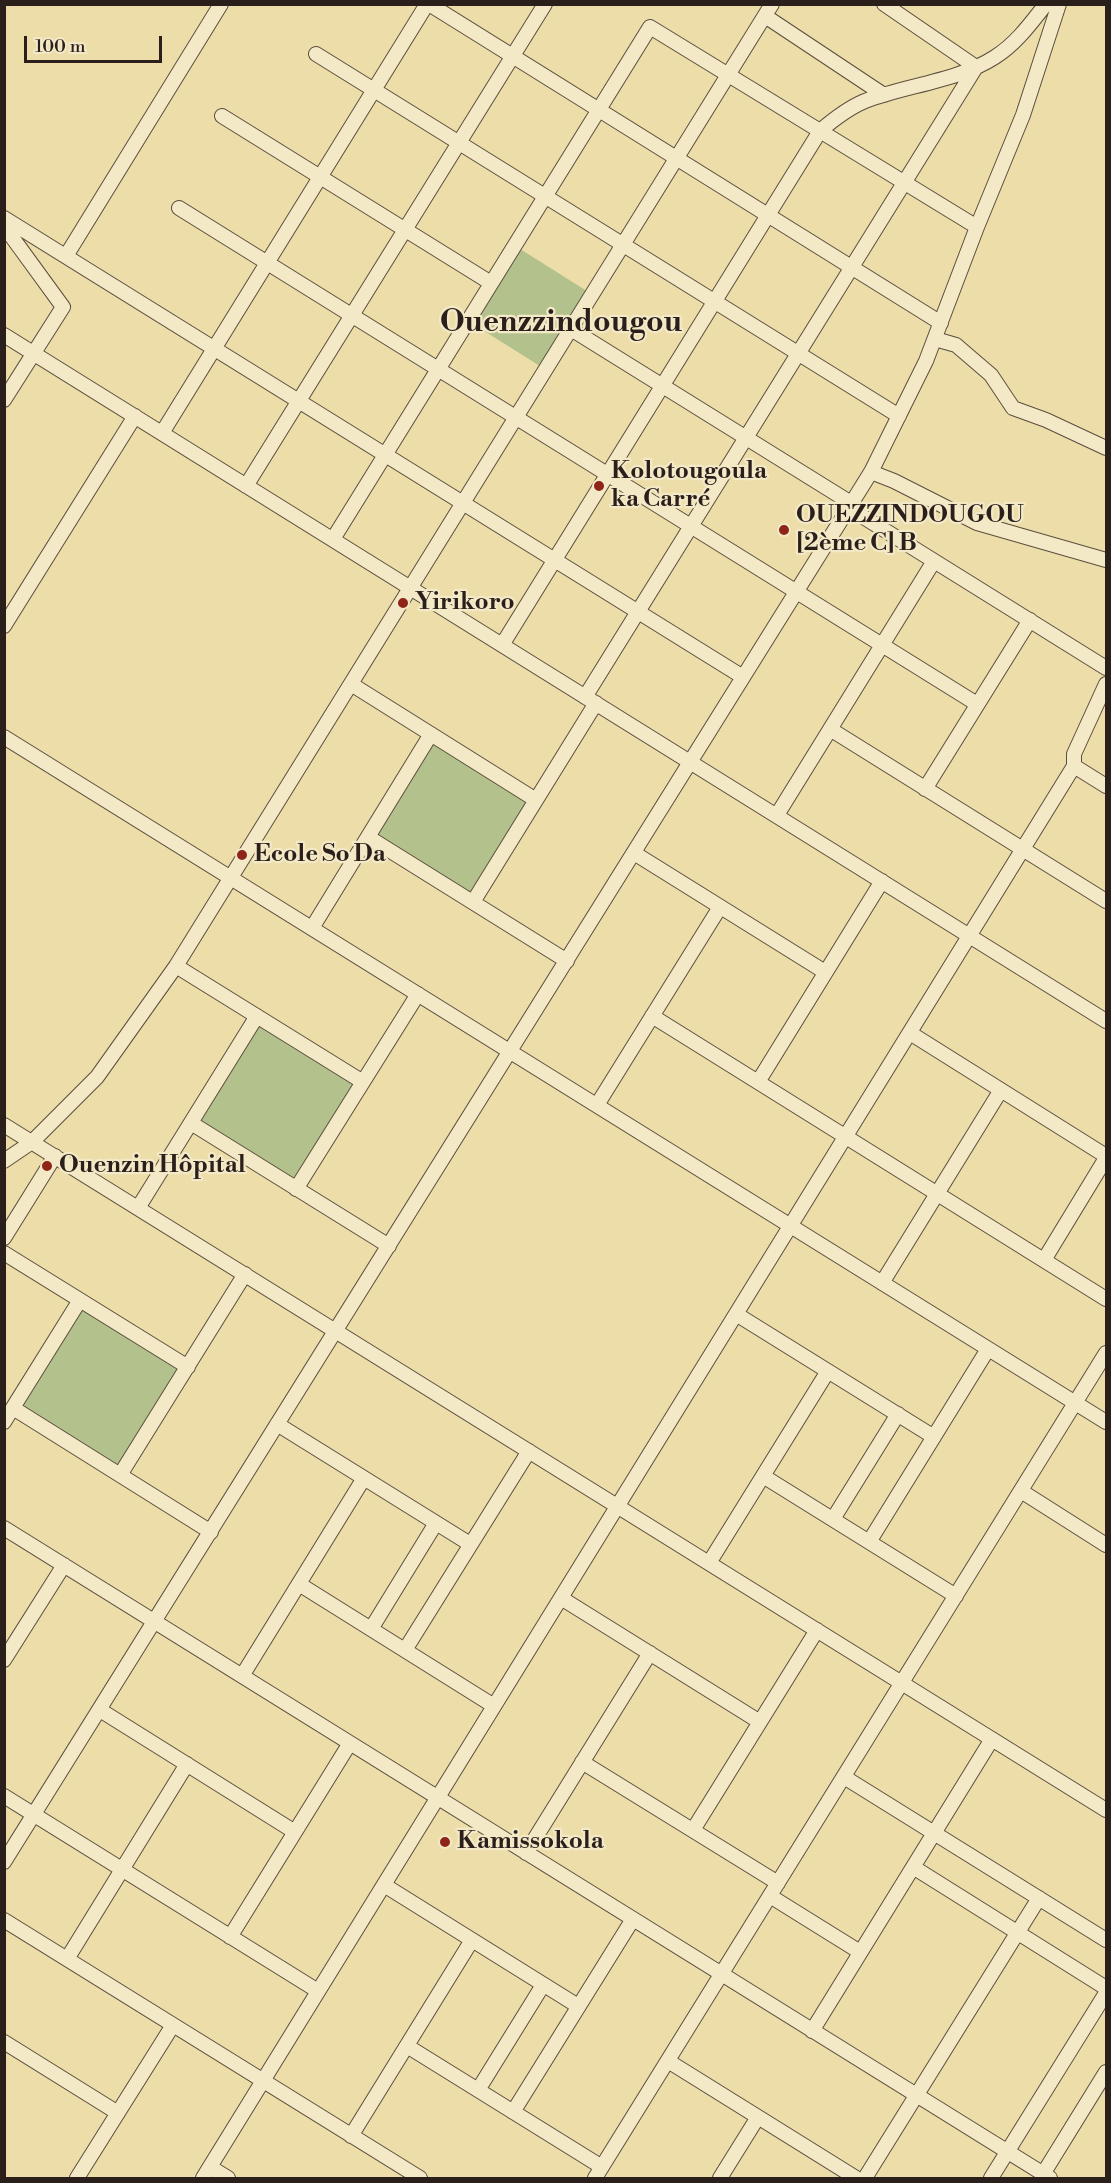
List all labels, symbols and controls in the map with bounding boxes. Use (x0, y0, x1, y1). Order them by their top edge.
scale bar (27, 24, 165, 62)
text: 100 m (35, 35, 86, 58)
district label: Ouenzzindougou (440, 306, 682, 342)
place label: Kolotougoula ka Carré (611, 458, 767, 514)
marker: Kolotougoula ka Carré (592, 479, 606, 493)
place label: OUEZZINDOUGOU [2ème C] B (796, 502, 1024, 558)
marker: OUEZZINDOUGOU [2ème C] B (777, 523, 791, 537)
place label: Yirikoro (415, 589, 515, 617)
marker: Yirikoro (396, 596, 410, 610)
place label: Ecole So Da (254, 841, 386, 869)
marker: Ecole So Da (235, 848, 249, 862)
place label: Ouenzin Hôpital (59, 1152, 246, 1180)
marker: Ouenzin Hôpital (40, 1159, 54, 1173)
place label: Kamissokola (457, 1828, 604, 1856)
marker: Kamissokola (438, 1835, 452, 1849)

